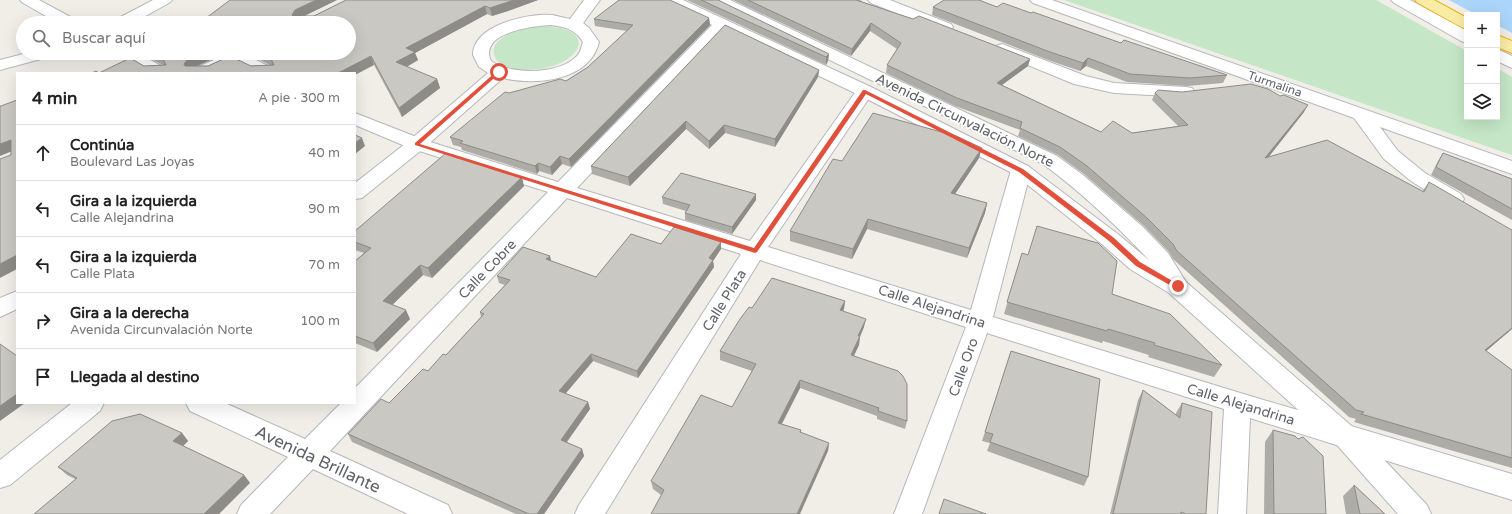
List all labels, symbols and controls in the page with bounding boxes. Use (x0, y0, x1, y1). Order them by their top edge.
map controls (1464, 12, 1500, 120)
button: + (1464, 12, 1500, 48)
search box (16, 16, 356, 60)
icon: search (30, 27, 52, 49)
text: Buscar aquí (62, 29, 145, 47)
button: − (1464, 48, 1500, 84)
route start (490, 63, 508, 81)
street label: Turmalina (1246, 68, 1304, 100)
street label: Avenida Circunvalación Norte (873, 70, 1057, 171)
button: layers (1464, 84, 1500, 120)
text: 4 min (32, 88, 77, 109)
text: A pie · 300 m (258, 90, 340, 106)
text: Continúa (70, 136, 134, 154)
icon: ahead (32, 142, 54, 164)
text: 40 m (308, 145, 340, 161)
text: Boulevard Las Joyas (70, 154, 195, 170)
text: Gira a la izquierda (70, 192, 197, 210)
icon: left (32, 198, 54, 220)
text: 90 m (308, 201, 340, 217)
text: Calle Alejandrina (70, 210, 174, 226)
street label: Calle Cobre (455, 236, 520, 303)
text: Gira a la izquierda (70, 248, 197, 266)
icon: left (32, 254, 54, 276)
text: 70 m (308, 257, 340, 273)
text: Calle Plata (70, 266, 135, 282)
street label: Calle Plata (699, 266, 750, 334)
route end (1169, 277, 1187, 295)
street label: Calle Alejandrina (876, 281, 988, 332)
text: Gira a la derecha (70, 304, 189, 322)
icon: right (32, 310, 54, 332)
text: 100 m (300, 313, 340, 329)
text: Avenida Circunvalación Norte (70, 322, 253, 338)
street label: Calle Oro (945, 336, 982, 399)
icon: arrive (32, 366, 54, 388)
text: Llegada al destino (70, 368, 199, 386)
street label: Calle Alejandrina (1185, 380, 1297, 429)
street label: Avenida Brillante (252, 421, 384, 498)

